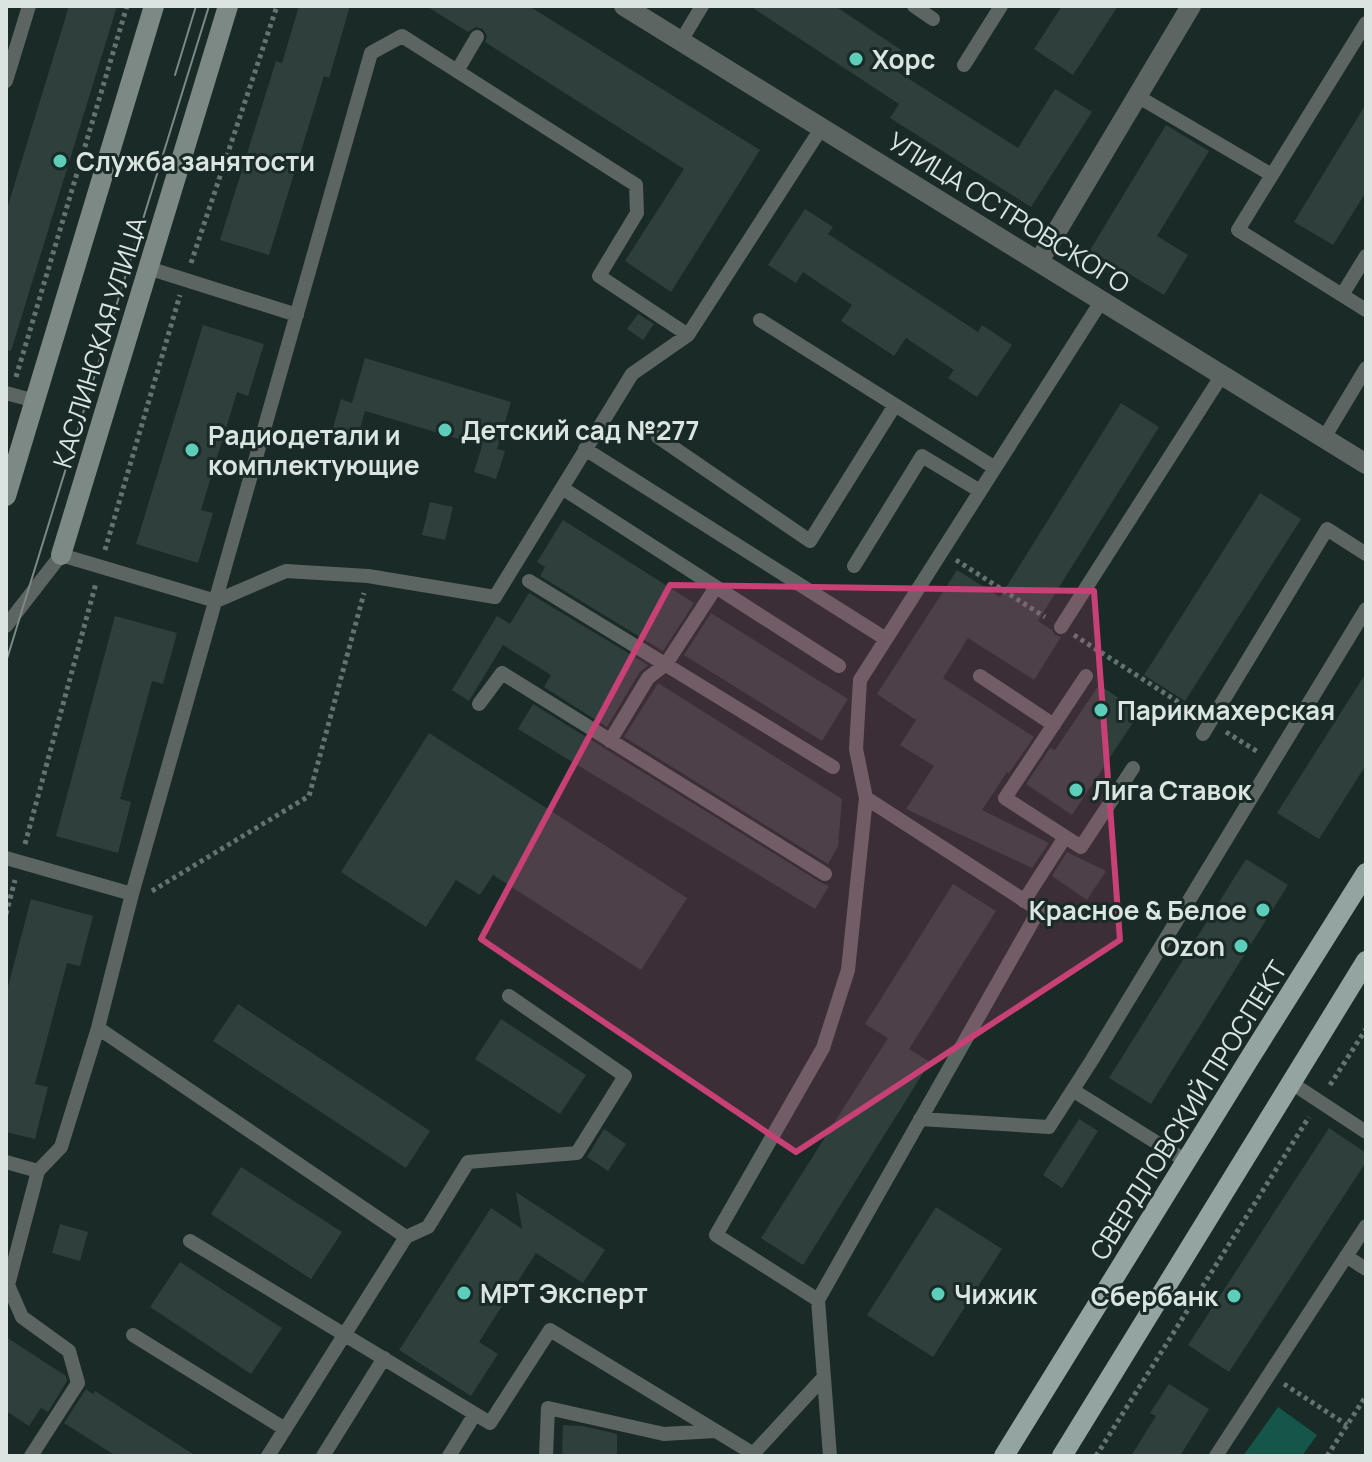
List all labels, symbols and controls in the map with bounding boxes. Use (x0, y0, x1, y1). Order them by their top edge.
place label: Хорс (872, 41, 936, 77)
marker: Хорс (847, 50, 865, 68)
street label: УЛИЦА ОСТРОВСКОГО (881, 123, 1137, 301)
place label: Служба занятости (76, 143, 315, 179)
marker: Служба занятости (51, 152, 69, 170)
street label: КАСЛИНСКАЯ УЛИЦА (44, 212, 154, 472)
place label: Детский сад №277 (461, 412, 699, 448)
place label: Радиодетали и комплектующие (208, 417, 420, 483)
marker: Детский сад №277 (436, 421, 454, 439)
marker: Радиодетали и комплектующие (183, 441, 201, 459)
place label: Парикмахерская (1117, 692, 1335, 728)
marker: Парикмахерская (1092, 701, 1110, 719)
place label: Лига Ставок (1092, 772, 1252, 808)
marker: Лига Ставок (1067, 781, 1085, 799)
place label: Красное & Белое (1029, 892, 1247, 928)
marker: Красное & Белое (1254, 901, 1272, 919)
place label: Ozon (1160, 928, 1225, 964)
marker: Ozon (1232, 937, 1250, 955)
street label: СВЕРДЛОВСКИЙ ПРОСПЕКТ (1081, 953, 1295, 1266)
place label: МРТ Эксперт (480, 1275, 648, 1311)
place label: Чижик (954, 1276, 1038, 1312)
place label: Сбербанк (1091, 1278, 1219, 1314)
marker: МРТ Эксперт (455, 1284, 473, 1302)
marker: Чижик (929, 1285, 947, 1303)
marker: Сбербанк (1225, 1287, 1243, 1305)

